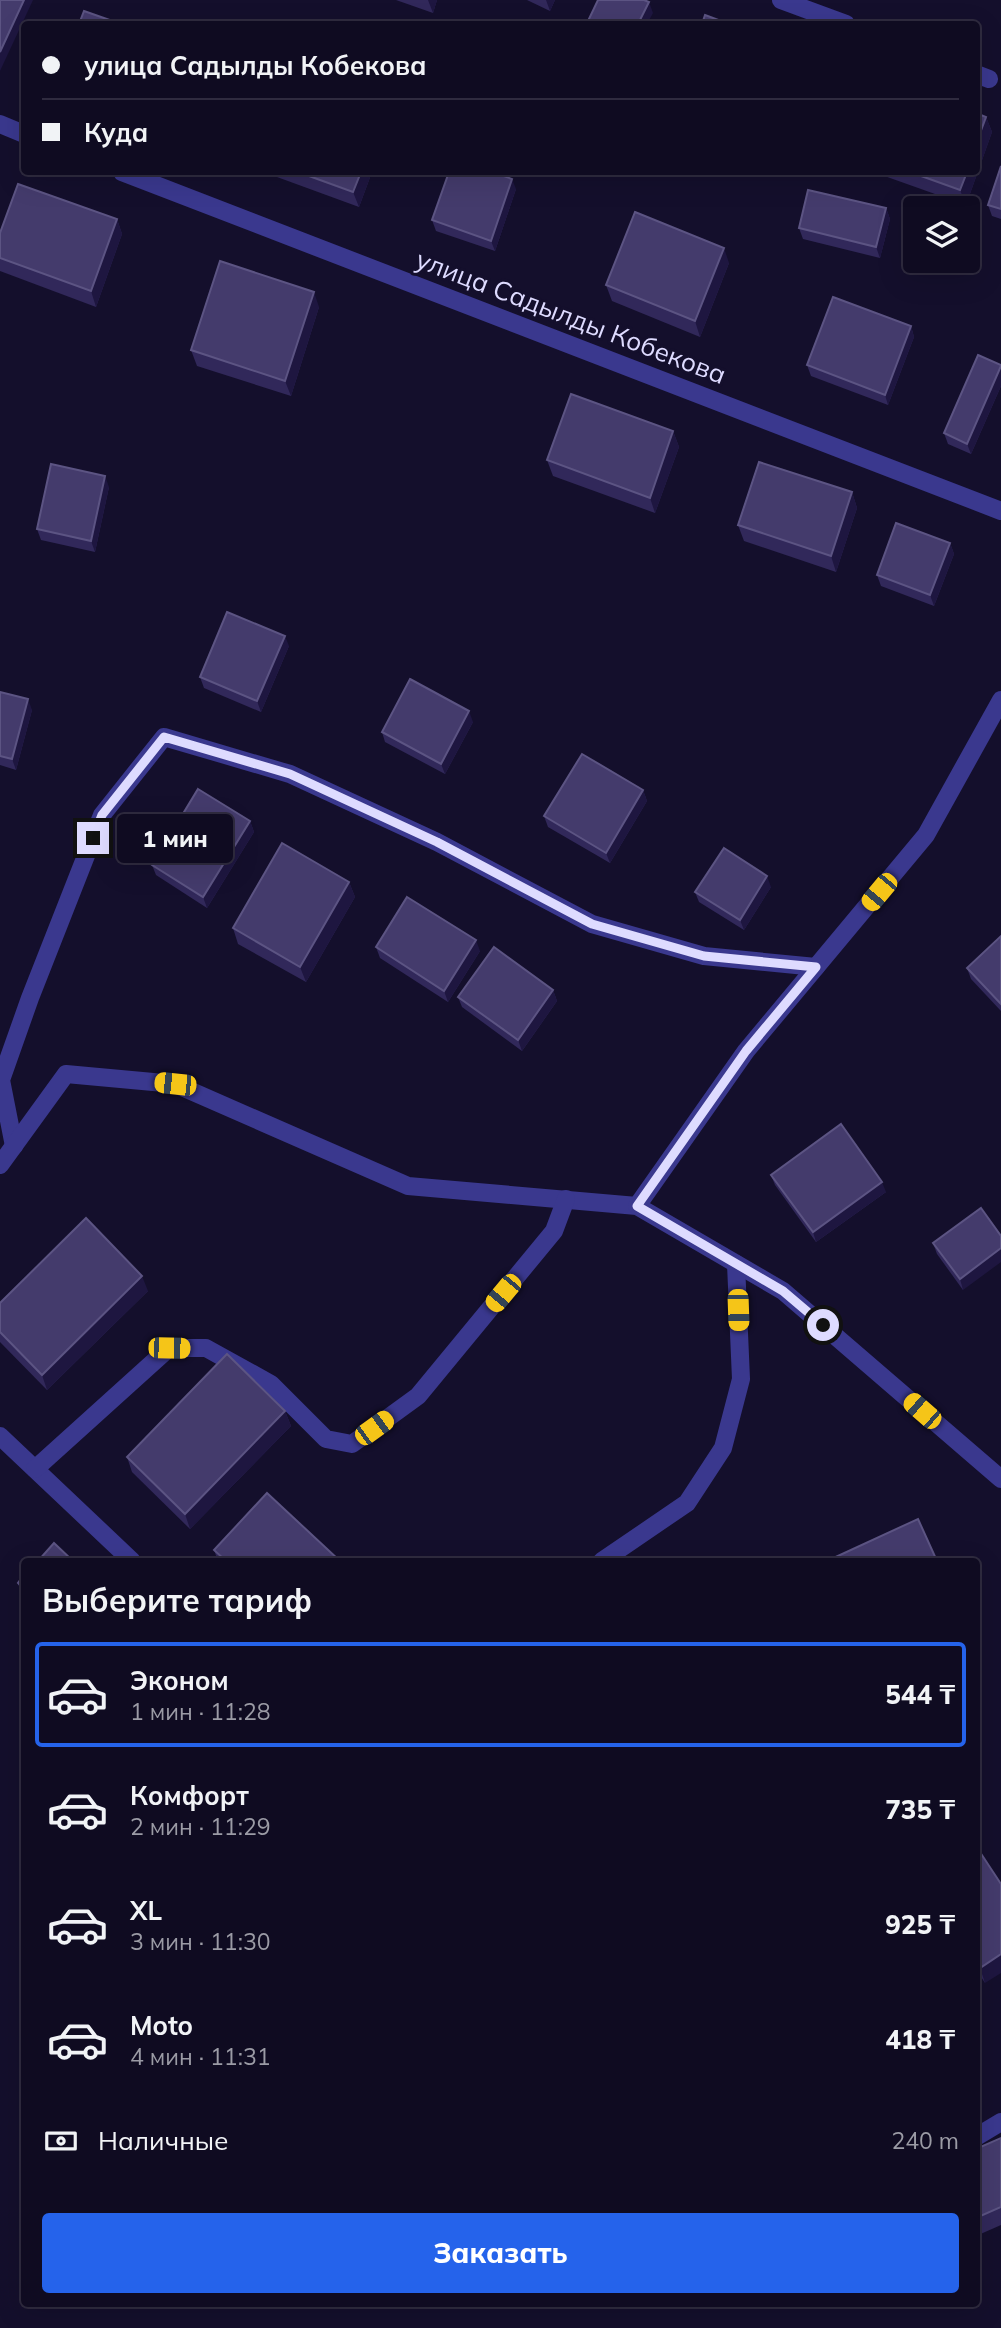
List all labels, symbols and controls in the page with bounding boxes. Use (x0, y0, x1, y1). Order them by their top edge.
text: улица Садылды Кобекова (84, 49, 427, 82)
text: Куда (84, 116, 148, 149)
map controls (903, 196, 980, 273)
button: layers (903, 196, 980, 273)
street label: улица Садылды Кобекова (412, 242, 731, 391)
callout: 1 мин (118, 814, 233, 862)
route end (77, 822, 109, 854)
text: 1 мин (142, 824, 208, 853)
car (858, 869, 901, 915)
car (154, 1071, 197, 1097)
car (482, 1270, 525, 1316)
car (727, 1289, 750, 1331)
route start (807, 1309, 839, 1341)
car (148, 1337, 191, 1359)
car (900, 1389, 945, 1433)
car (351, 1407, 398, 1449)
text: Выберите тариф (42, 1580, 312, 1620)
icon: car (46, 1663, 109, 1726)
text: Эконом (130, 1664, 229, 1697)
text: 544 ₸ (885, 1678, 955, 1711)
text: 1 мин · 11:28 (130, 1697, 270, 1726)
icon: car (46, 1778, 109, 1841)
text: Комфорт (130, 1779, 249, 1812)
text: 735 ₸ (885, 1793, 955, 1826)
text: 2 мин · 11:29 (130, 1812, 270, 1841)
icon: car (46, 1893, 109, 1956)
text: XL (130, 1894, 162, 1927)
text: 925 ₸ (885, 1908, 955, 1941)
text: 3 мин · 11:30 (130, 1927, 270, 1956)
icon: car (46, 2008, 109, 2071)
text: Moto (130, 2009, 193, 2042)
text: 418 ₸ (885, 2023, 955, 2056)
text: 4 мин · 11:31 (130, 2042, 270, 2071)
icon: cash (42, 2122, 80, 2160)
text: Наличные (98, 2124, 228, 2157)
text: 240 m (891, 2126, 959, 2155)
button: Заказать (42, 2213, 959, 2293)

